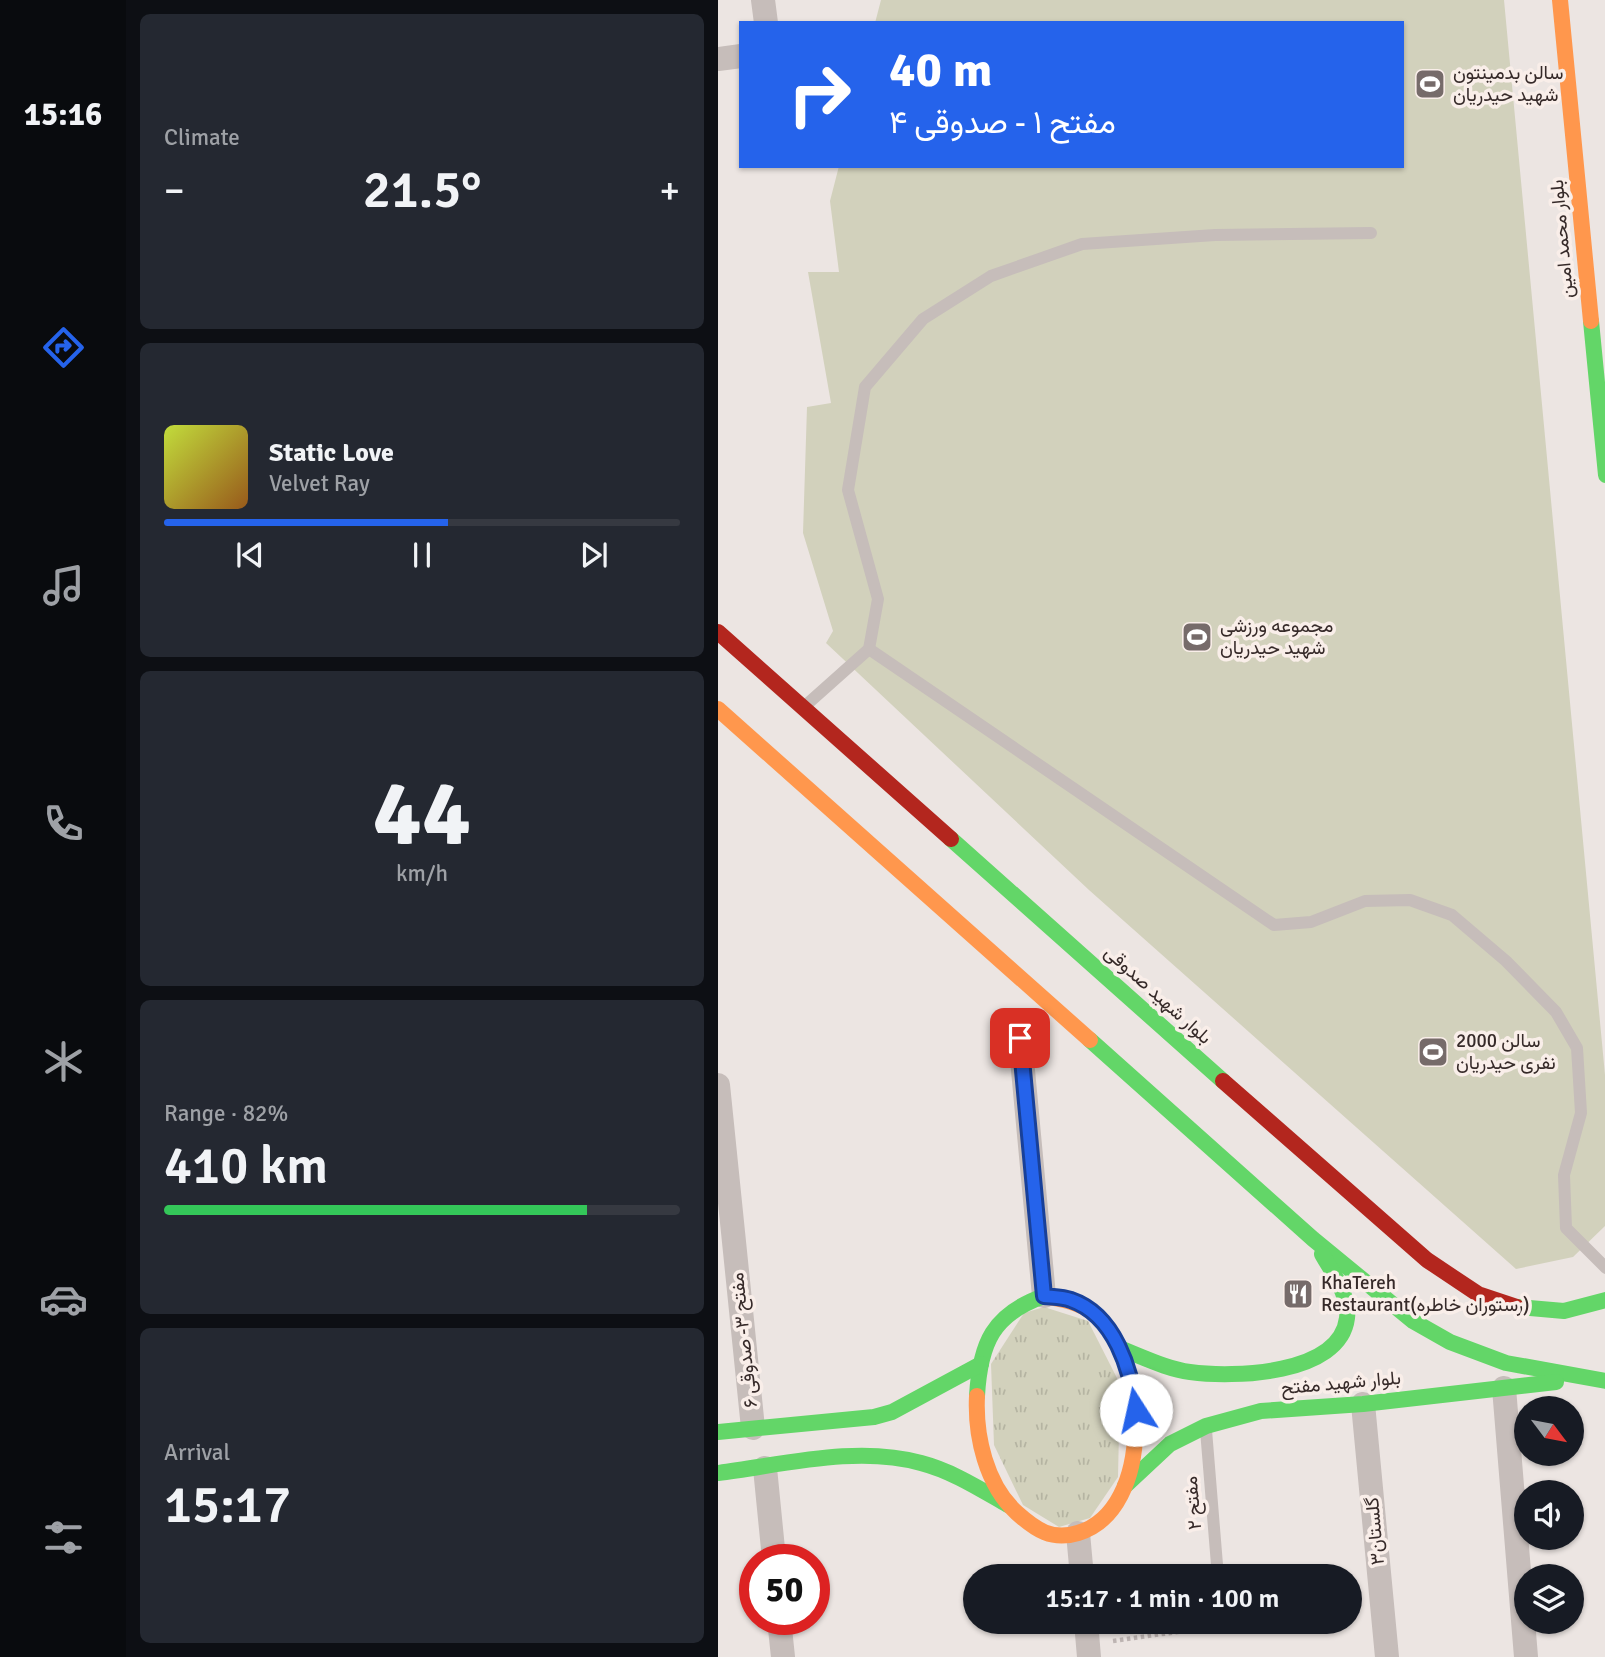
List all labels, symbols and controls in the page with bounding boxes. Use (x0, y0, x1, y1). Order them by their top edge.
text: 40 m (889, 40, 992, 100)
icon: right (774, 49, 865, 140)
place label: سالن بدمینتون شهید حیدریان (1453, 61, 1564, 107)
sports icon: سالن بدمینتون شهید حیدریان (1413, 67, 1447, 101)
text: 15:16 (24, 95, 102, 134)
text: مفتح ۱ - صدوقی ۴ (889, 103, 1116, 142)
text: Climate (164, 123, 240, 152)
text: 21.5° (363, 158, 481, 222)
text: − (164, 167, 185, 214)
text: + (659, 167, 680, 214)
street label: بلوار محمد امین (1545, 179, 1579, 299)
icon: directions (39, 323, 88, 372)
text: Static Love (269, 437, 394, 469)
text: Velvet Ray (269, 469, 370, 498)
icon: previous (231, 536, 269, 574)
icon: pause (403, 536, 441, 574)
icon: next (575, 536, 613, 574)
icon: music (39, 561, 88, 610)
place label: مجموعه ورزشی شهید حیدریان (1220, 614, 1333, 660)
sports icon: مجموعه ورزشی شهید حیدریان (1180, 620, 1214, 654)
text: 44 (373, 757, 471, 870)
icon: phone (39, 799, 88, 848)
text: km/h (396, 859, 448, 888)
street label: بلوار شهید صدوقی (1099, 940, 1217, 1050)
pin (990, 1008, 1050, 1068)
icon: arrive (1001, 1019, 1039, 1057)
place label: سالن 2000 نفری حیدریان (1456, 1029, 1556, 1075)
sports icon: سالن 2000 نفری حیدریان (1416, 1035, 1450, 1069)
icon: climate (39, 1037, 88, 1086)
text: Range · 82% (164, 1099, 288, 1128)
text: 410 km (164, 1134, 328, 1198)
street label: مفتح ۳- صدوقی ۶ (725, 1271, 764, 1409)
place label: KhaTereh Restaurant(رستوران خاطره) (1321, 1271, 1529, 1317)
icon: car (39, 1275, 88, 1324)
restaurant icon: KhaTereh Restaurant(رستوران خاطره) (1281, 1277, 1315, 1311)
street label: بلوار شهید مفتح (1280, 1366, 1402, 1401)
position arrow (1099, 1373, 1173, 1447)
north arrow (1514, 1396, 1584, 1466)
map controls (1514, 1396, 1584, 1634)
text: Arrival (164, 1438, 230, 1467)
text: 15:17 (164, 1473, 291, 1537)
street label: مفتح ۲ (1179, 1475, 1208, 1531)
button: sound (1514, 1480, 1584, 1550)
street label: گلستان۳ (1360, 1496, 1390, 1566)
icon: filters (39, 1513, 88, 1562)
speed limit sign: 50 (739, 1544, 830, 1635)
button: layers (1514, 1564, 1584, 1634)
text: 15:17 · 1 min · 100 m (1046, 1583, 1279, 1615)

